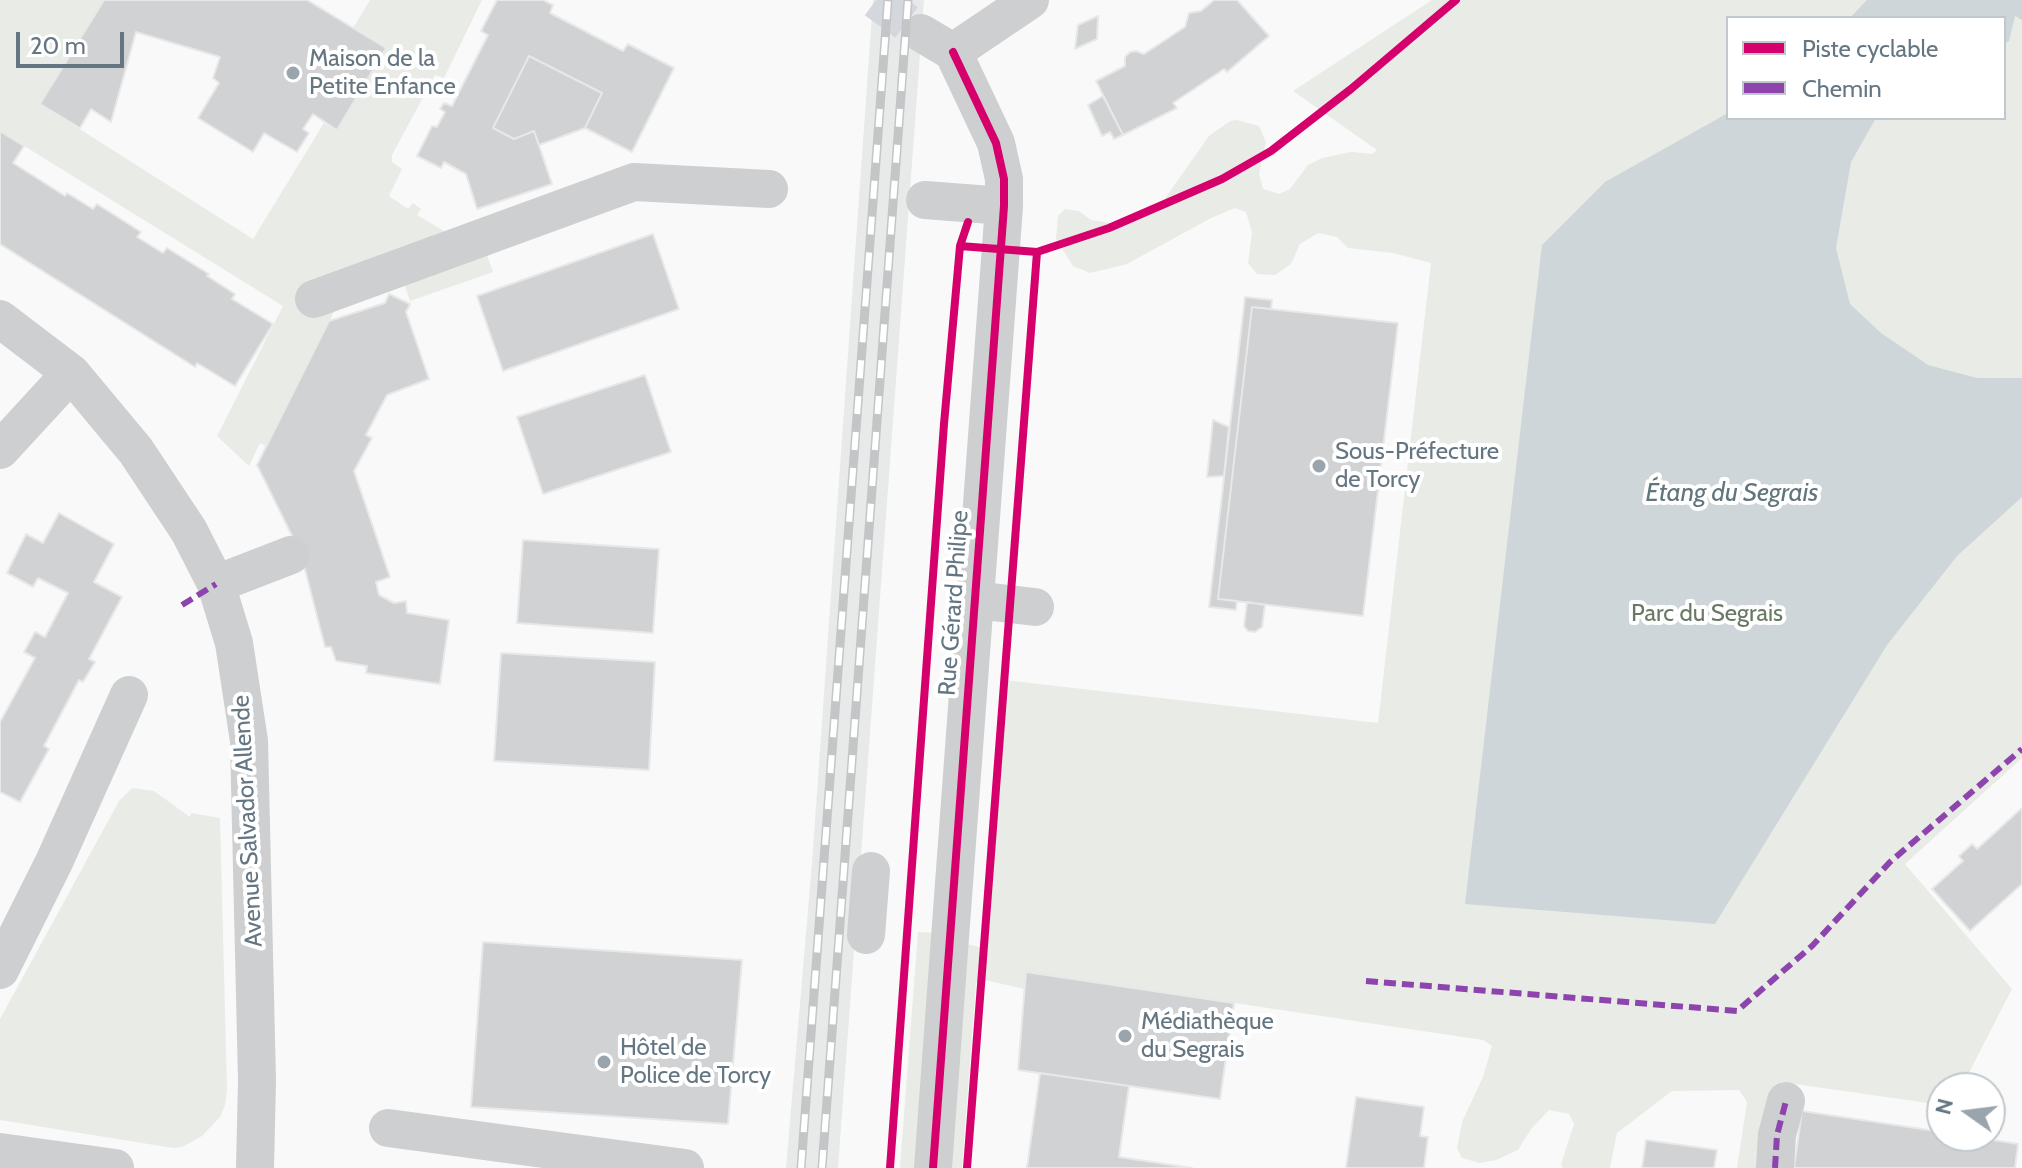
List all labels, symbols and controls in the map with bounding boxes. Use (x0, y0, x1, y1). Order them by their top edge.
scale bar (20, 16, 128, 66)
legend (1726, 16, 2006, 120)
text: 20 m (30, 31, 86, 60)
text: Piste cyclable (1802, 34, 1938, 63)
place label: Maison de la Petite Enfance (309, 45, 456, 101)
marker: Maison de la Petite Enfance (284, 64, 302, 82)
text: Chemin (1802, 74, 1882, 103)
place label: Sous-Préfecture de Torcy (1335, 438, 1499, 494)
marker: Sous-Préfecture de Torcy (1310, 457, 1328, 475)
water label: Étang du Segrais (1646, 477, 1818, 509)
street label: Rue Gérard Philipe (933, 509, 975, 697)
park label: Parc du Segrais (1631, 600, 1783, 628)
street label: Avenue Salvador Allende (227, 694, 269, 948)
place label: Médiathèque du Segrais (1141, 1008, 1274, 1064)
marker: Médiathèque du Segrais (1116, 1027, 1134, 1045)
place label: Hôtel de Police de Torcy (620, 1034, 771, 1090)
marker: Hôtel de Police de Torcy (595, 1053, 613, 1071)
north arrow (1926, 1072, 2006, 1152)
text: N (1929, 1096, 1959, 1117)

